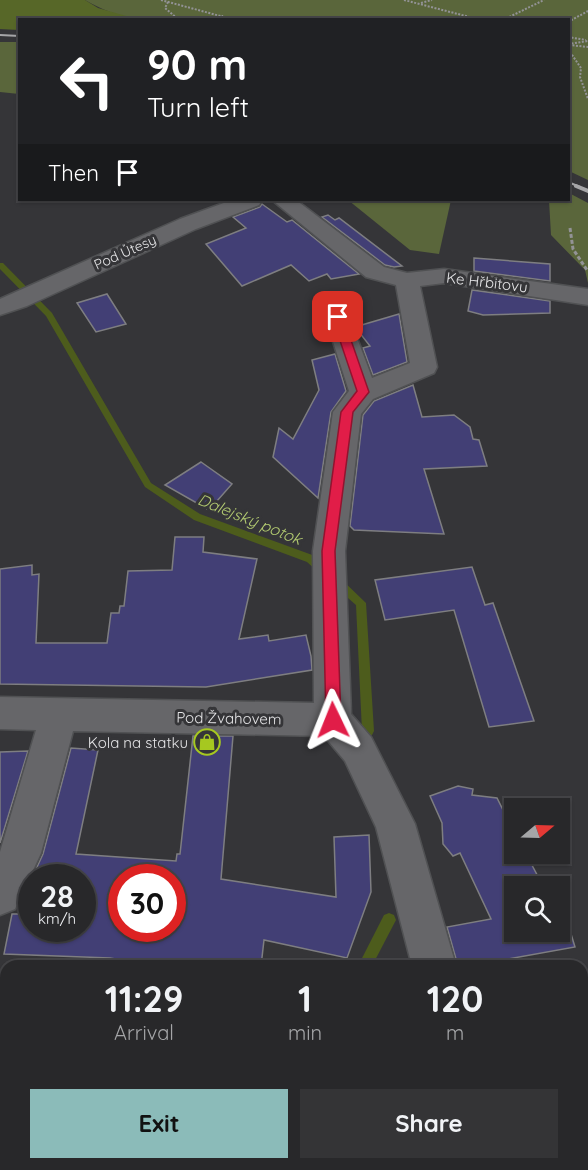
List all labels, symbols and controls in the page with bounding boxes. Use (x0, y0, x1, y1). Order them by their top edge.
text: 90 m (147, 38, 247, 91)
icon: left (48, 42, 126, 120)
text: Turn left (147, 90, 249, 124)
icon: arrive (111, 156, 144, 189)
text: Then (48, 159, 99, 187)
street label: Pod Útesy (91, 230, 159, 274)
street label: Ke Hřbitovu (445, 268, 529, 296)
pin (312, 291, 363, 342)
icon: arrive (321, 300, 354, 333)
water label: Dalejský potok (195, 489, 306, 550)
position arrow (301, 688, 365, 752)
street label: Pod Žvahovem (176, 708, 282, 728)
shop icon: Kola na statku (192, 727, 222, 757)
place label: Kola na statku (88, 733, 188, 752)
north arrow (504, 798, 570, 864)
map controls (504, 798, 570, 942)
speed limit sign: 30 (108, 864, 186, 942)
button: search (504, 876, 570, 942)
text: 28 (40, 877, 74, 915)
text: km/h (38, 909, 76, 928)
text: 11:29 (105, 976, 183, 1021)
text: 1 (298, 976, 312, 1021)
text: 120 (427, 976, 483, 1021)
text: Arrival (114, 1020, 174, 1045)
text: min (288, 1020, 322, 1045)
text: m (446, 1020, 464, 1045)
button: Exit (30, 1089, 288, 1158)
button: Share (300, 1089, 558, 1158)

